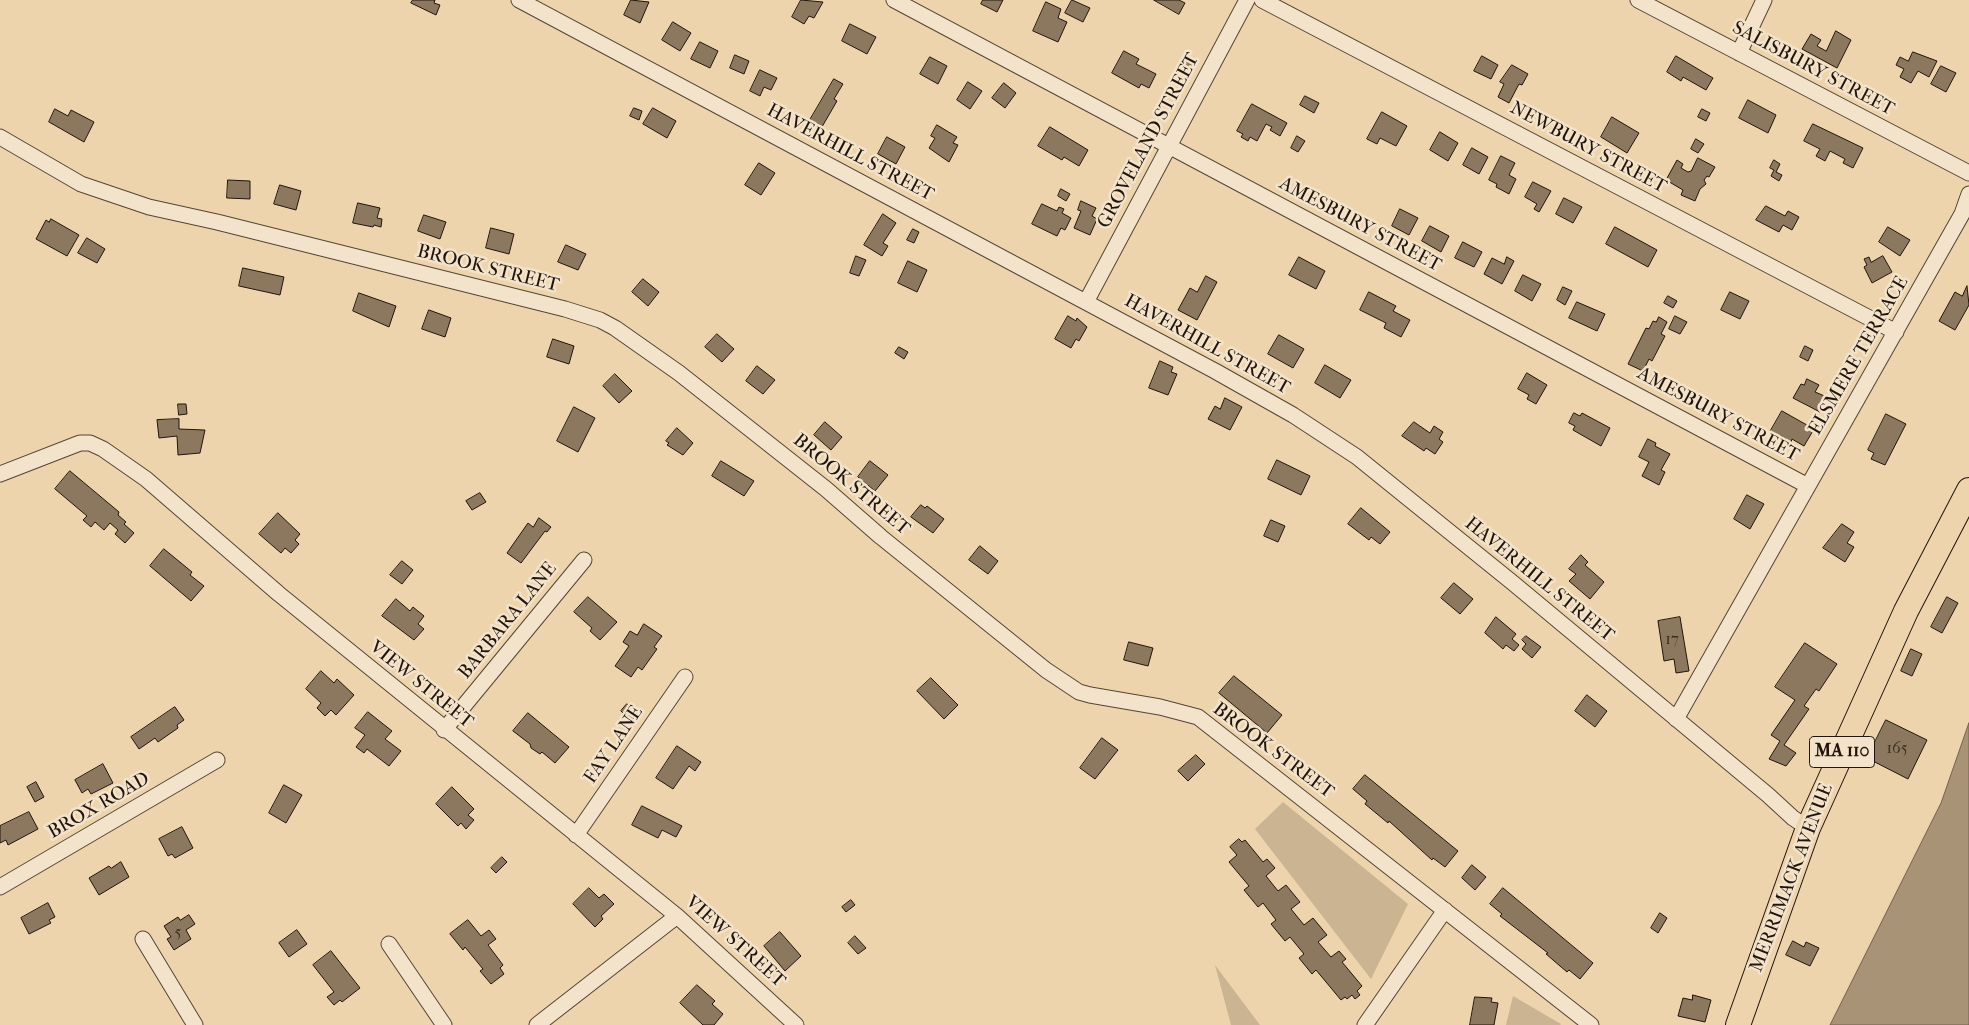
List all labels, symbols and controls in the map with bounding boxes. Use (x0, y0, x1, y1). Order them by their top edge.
street label: SALISBURY STREET (1728, 17, 1898, 121)
street label: GROVELAND STREET (1093, 50, 1205, 232)
street label: NEWBURY STREET (1506, 97, 1670, 199)
street label: HAVERHILL STREET (763, 99, 937, 207)
street label: AMESBURY STREET (1275, 173, 1445, 277)
street label: BROOK STREET (415, 240, 561, 298)
street label: ELSMERE TERRACE (1804, 273, 1914, 439)
street label: HAVERHILL STREET (1120, 290, 1294, 400)
street label: AMESBURY STREET (1633, 363, 1803, 467)
street label: BROOK STREET (788, 429, 914, 541)
street label: HAVERHILL STREET (1460, 513, 1618, 647)
street label: BARBARA LANE (454, 558, 562, 684)
house number: 17 (1665, 630, 1679, 650)
street label: VIEW STREET (365, 636, 477, 734)
street label: BROOK STREET (1208, 698, 1338, 804)
street label: FAY LANE (580, 702, 648, 788)
road number: MA 110 (1810, 736, 1874, 768)
house number: 165 (1886, 739, 1908, 759)
street label: BROX ROAD (44, 768, 154, 844)
street label: MERRIMACK AVENUE (1746, 781, 1838, 975)
street label: VIEW STREET (680, 891, 790, 993)
house number: 5 (175, 923, 181, 943)

